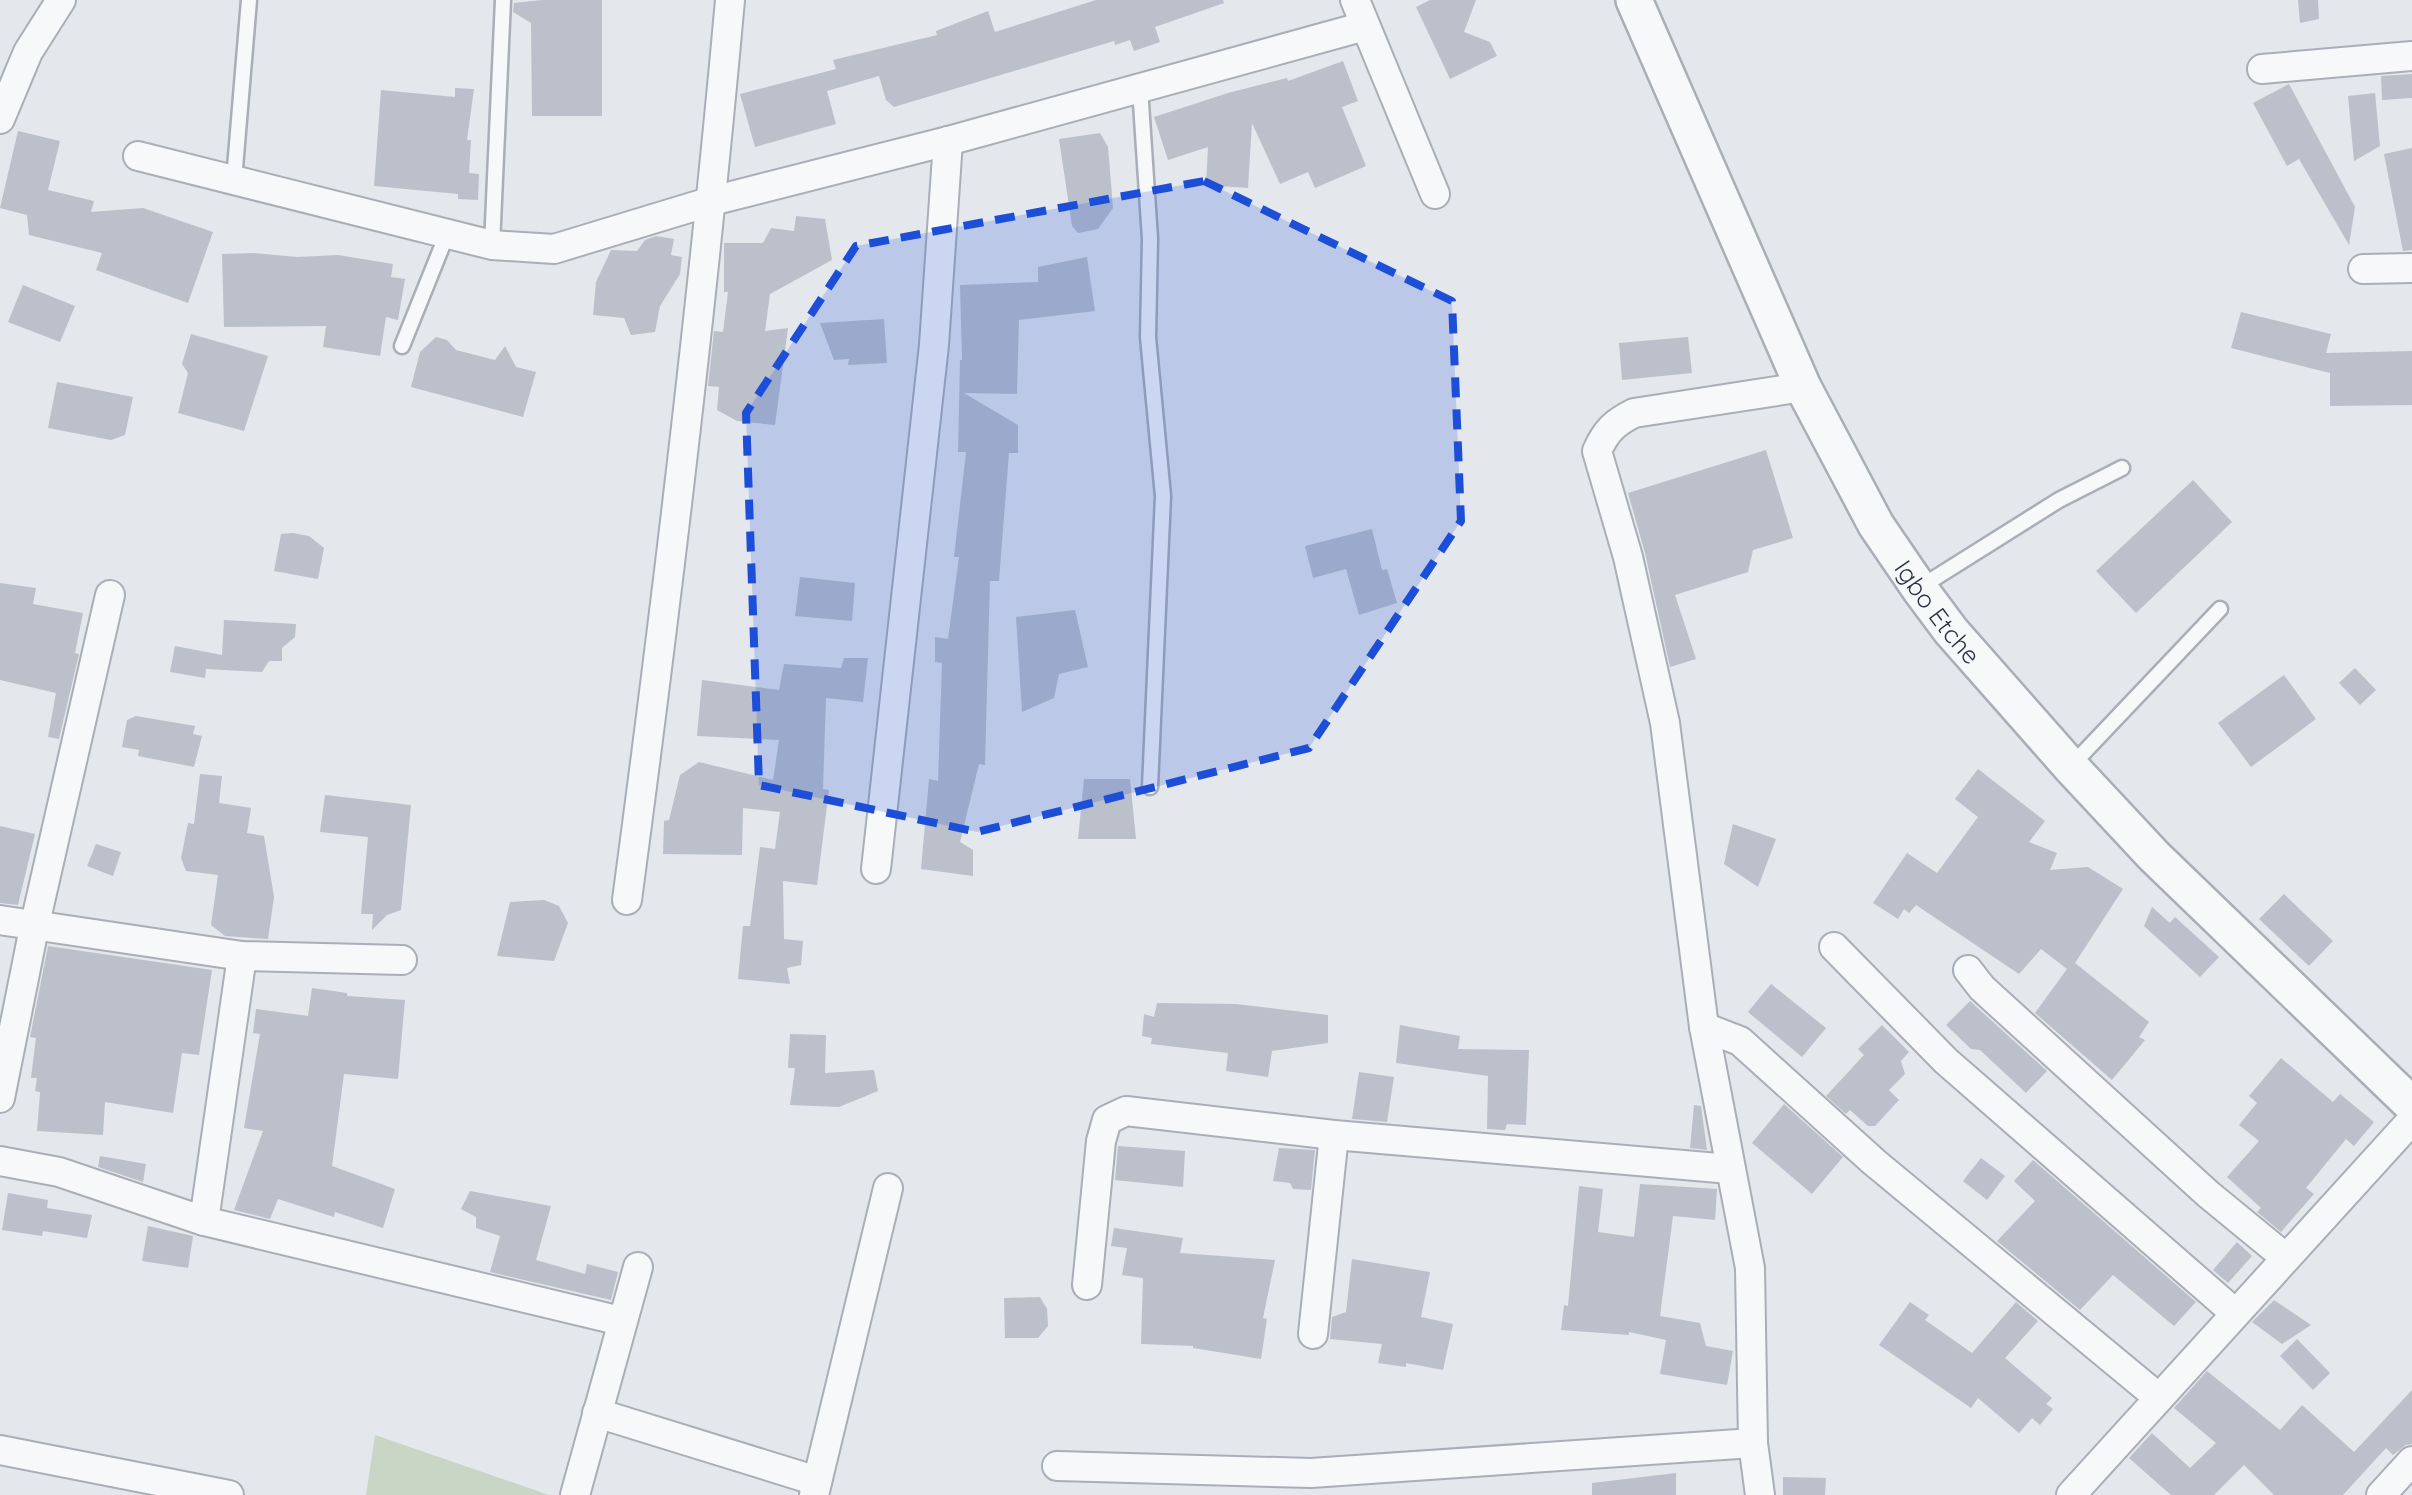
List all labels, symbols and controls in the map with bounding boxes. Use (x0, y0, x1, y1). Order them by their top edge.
street label: Igbo Etche (1889, 554, 1988, 670)

